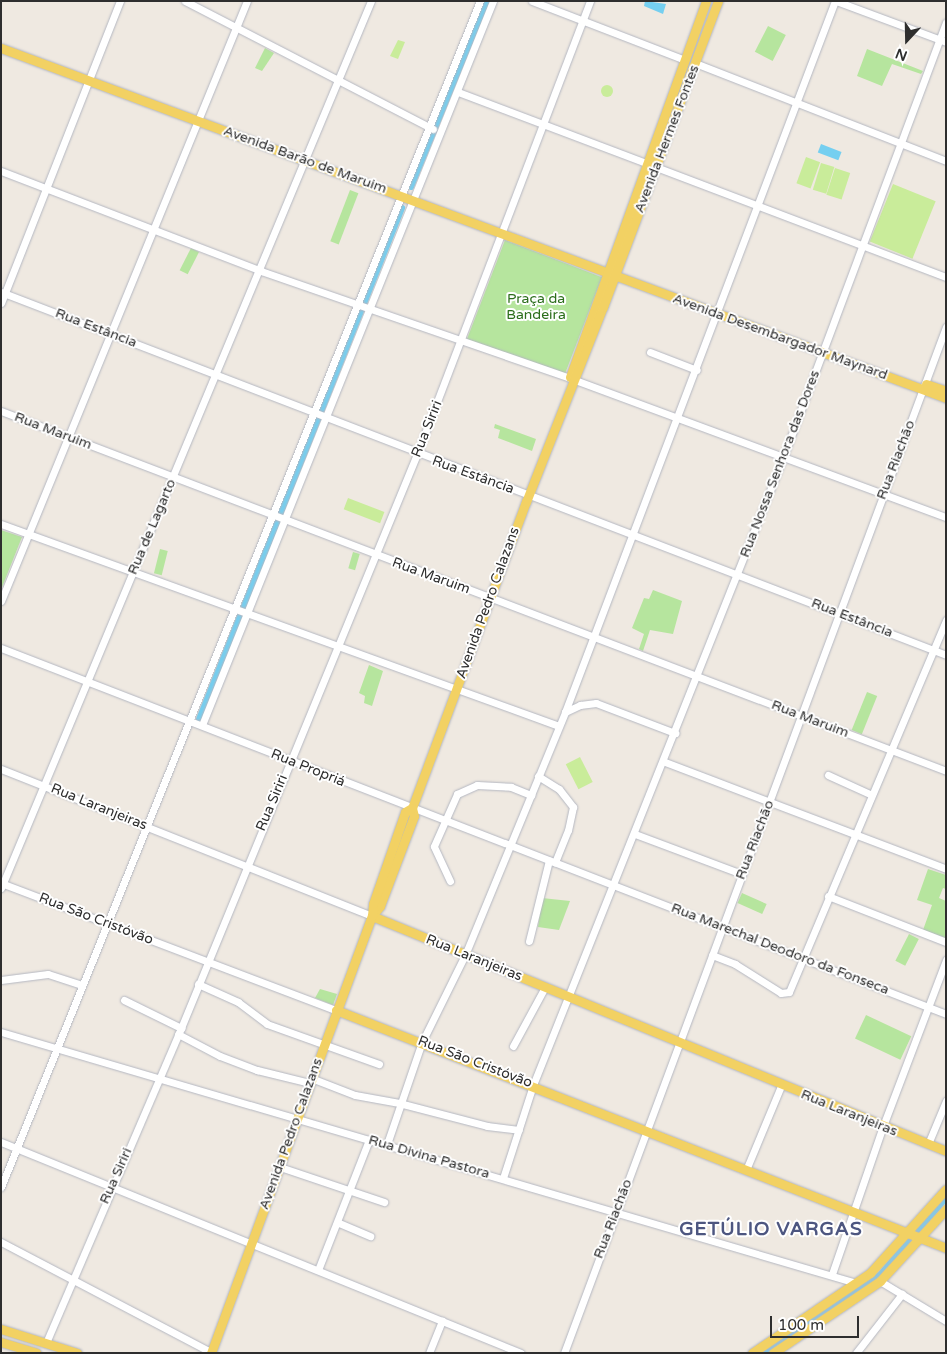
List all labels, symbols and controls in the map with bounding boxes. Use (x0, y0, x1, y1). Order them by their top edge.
north arrow (882, 15, 932, 65)
text: N (893, 45, 910, 64)
street label: Avenida Hermes Fontes (631, 63, 703, 215)
street label: Avenida Barão de Maruim (221, 123, 389, 197)
street label: Avenida Desembargador Maynard (670, 290, 890, 384)
park label: Praça da Bandeira (506, 291, 566, 324)
street label: Rua Estância (53, 305, 139, 351)
street label: Rua Nossa Senhora das Dores (736, 368, 824, 560)
street label: Rua Siriri (408, 398, 446, 460)
street label: Rua Maruim (12, 409, 94, 453)
street label: Rua Riachão (873, 418, 919, 502)
street label: Rua Estância (430, 452, 516, 498)
street label: Rua de Lagarto (124, 477, 180, 577)
street label: Avenida Pedro Calazans (453, 525, 523, 681)
street label: Rua Maruim (390, 554, 472, 598)
street label: Rua Estância (809, 595, 895, 641)
street label: Rua Maruim (769, 697, 851, 741)
street label: Rua Propriá (268, 746, 348, 790)
street label: Rua Siriri (253, 772, 291, 834)
street label: Rua Laranjeiras (48, 780, 150, 834)
street label: Rua Riachão (732, 798, 778, 882)
street label: Rua São Cristóvão (36, 889, 156, 949)
street label: Rua Marechal Deodoro da Fonseca (669, 900, 891, 998)
street label: Rua Laranjeiras (423, 931, 525, 985)
street label: Rua São Cristóvão (415, 1032, 535, 1092)
street label: Avenida Pedro Calazans (256, 1056, 326, 1212)
street label: Rua Laranjeiras (798, 1086, 900, 1140)
street label: Rua Divina Pastora (366, 1132, 492, 1182)
street label: Rua Siriri (96, 1145, 136, 1207)
street label: Rua Riachão (590, 1177, 636, 1261)
district label: GETÚLIO VARGAS (677, 1219, 865, 1241)
scale bar (772, 1306, 861, 1338)
text: 100 m (778, 1316, 824, 1334)

